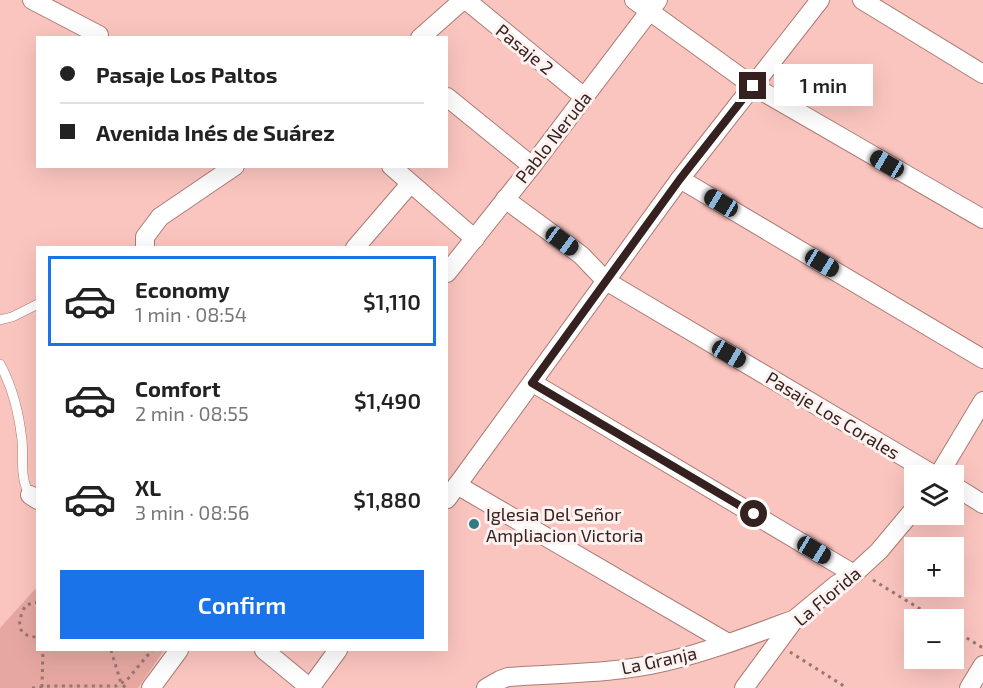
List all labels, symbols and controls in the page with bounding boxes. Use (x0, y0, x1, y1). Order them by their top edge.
street label: Pasaje 2 (492, 19, 558, 79)
text: Pasaje Los Paltos (96, 61, 277, 87)
callout: 1 min (774, 65, 873, 107)
route end (739, 72, 766, 99)
text: 1 min (800, 73, 847, 97)
street label: Pablo Neruda (510, 87, 596, 187)
text: Avenida Inés de Suárez (96, 119, 335, 145)
car (867, 147, 907, 181)
car (701, 186, 741, 220)
car (542, 223, 582, 259)
car (802, 246, 842, 280)
icon: car (63, 274, 117, 328)
text: Economy (135, 276, 230, 302)
text: $1,110 (363, 288, 421, 314)
text: 1 min · 08:54 (135, 302, 247, 326)
car (709, 337, 749, 371)
street label: Pasaje Los Corales (762, 366, 904, 464)
icon: car (63, 373, 117, 427)
text: Comfort (135, 375, 220, 401)
text: $1,490 (354, 387, 421, 413)
text: 2 min · 08:55 (135, 401, 249, 425)
map controls (904, 465, 964, 669)
button: layers (904, 465, 964, 525)
icon: car (63, 472, 117, 526)
text: XL (135, 474, 161, 500)
text: $1,880 (353, 486, 421, 512)
text: 3 min · 08:56 (135, 500, 249, 524)
route start (740, 500, 767, 527)
place label: Iglesia Del Señor Ampliacion Victoria (486, 503, 644, 546)
marker: Iglesia Del Señor Ampliacion Victoria (467, 517, 481, 531)
car (794, 533, 834, 567)
button: + (904, 537, 964, 597)
street label: La Florida (789, 562, 865, 630)
button: Confirm (60, 570, 424, 639)
button: − (904, 609, 964, 669)
street label: La Granja (619, 641, 699, 679)

